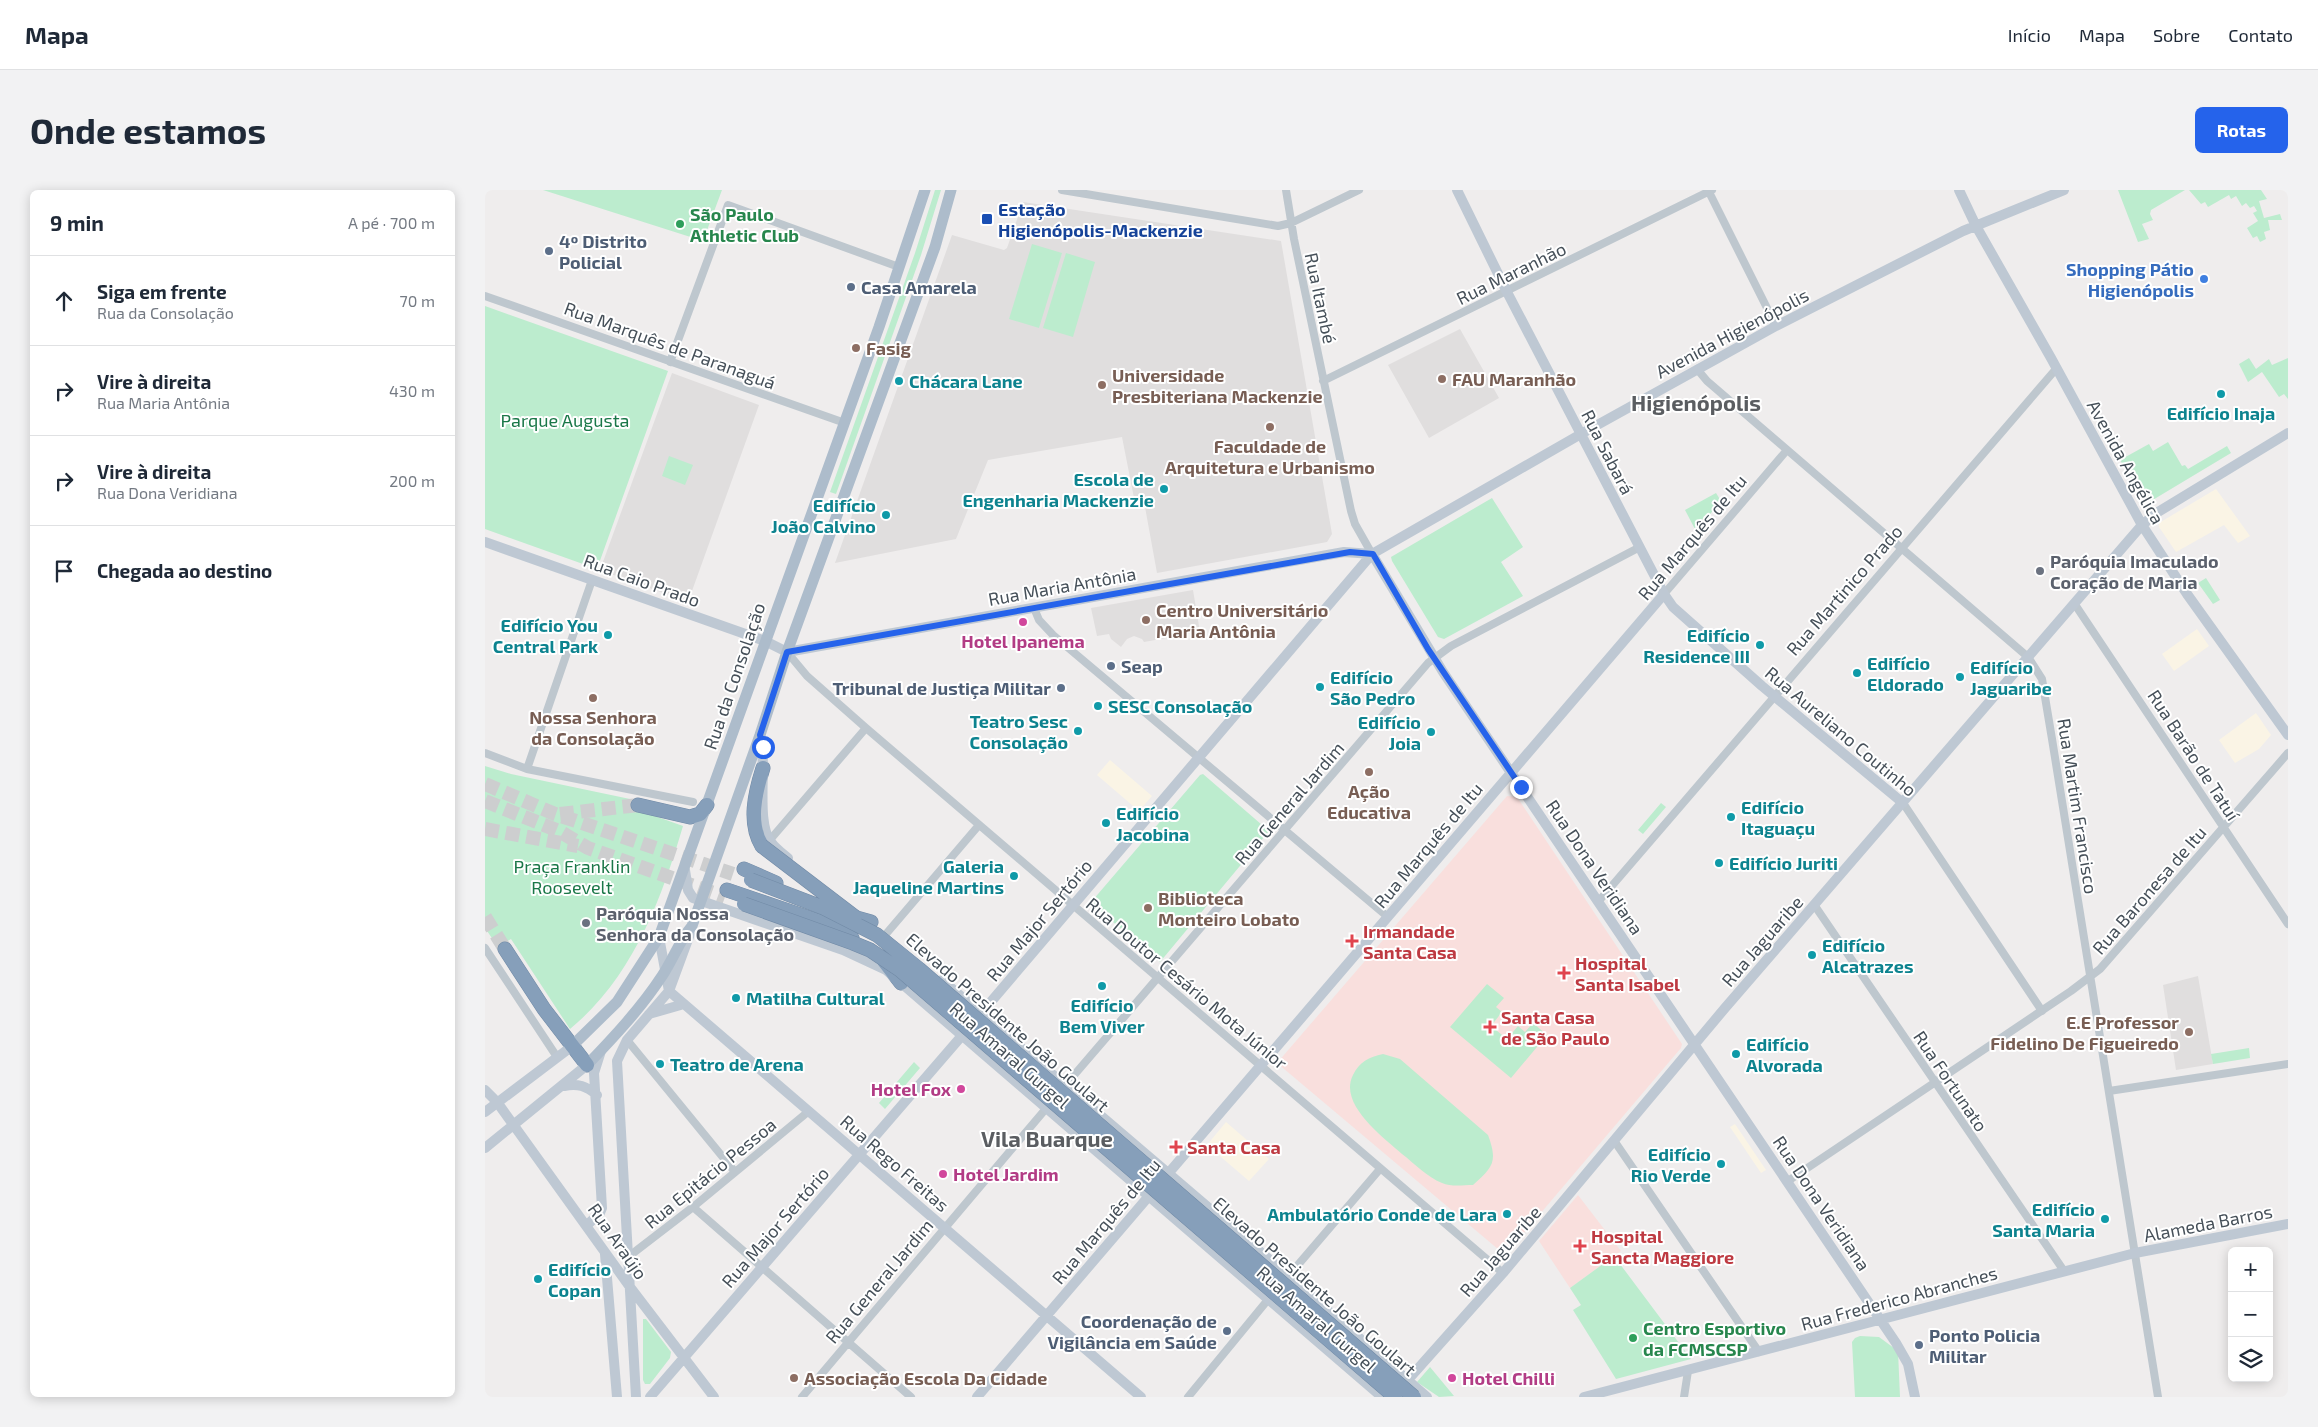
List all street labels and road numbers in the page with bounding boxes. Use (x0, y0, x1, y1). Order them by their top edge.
street label: Rua Maranhão (1453, 237, 1569, 309)
street label: Rua Itambé (1301, 251, 1341, 345)
street label: Avenida Higienópolis (1652, 283, 1812, 383)
street label: Rua Marquês de Paranaguá (561, 296, 779, 394)
street label: Avenida Angélica (2083, 396, 2169, 528)
street label: Rua Sabará (1577, 406, 1639, 498)
street label: Rua Marquês de Itu (1633, 470, 1751, 604)
street label: Rua Martinico Prado (1781, 520, 1907, 660)
street label: Rua Caio Prado (581, 549, 703, 611)
street label: Rua Maria Antônia (986, 562, 1138, 610)
street label: Rua da Consolação (699, 600, 770, 753)
street label: Rua Aureliano Coutinho (1761, 661, 1921, 801)
street label: Rua Barão de Tatuí (2144, 685, 2245, 825)
street label: Rua Martim Francisco (2053, 717, 2103, 895)
street label: Rua General Jardim (1230, 737, 1348, 869)
street label: Rua Marquês de Itu (1369, 778, 1487, 912)
street label: Rua Dona Veridiana (1542, 795, 1648, 939)
street label: Rua Baronesa de Itu (2087, 821, 2211, 959)
street label: Rua Major Sertório (982, 855, 1096, 985)
street label: Rua Jaguaribe (1717, 891, 1807, 991)
street label: Rua Doutor Cesário Mota Júnior (1082, 892, 1292, 1074)
street label: Elevado Presidente João Goulart (902, 928, 1114, 1116)
street label: Rua Amaral Gurgel (946, 997, 1075, 1113)
street label: Rua Fortunato (1909, 1026, 1993, 1136)
street label: Rua Rego Freitas (836, 1110, 954, 1216)
street label: Rua Epitácio Pessoa (640, 1113, 780, 1233)
street label: Rua Dona Veridiana (1769, 1131, 1875, 1275)
street label: Rua Marquês de Itu (1047, 1154, 1165, 1288)
street label: Rua Major Sertório (717, 1162, 833, 1292)
street label: Elevado Presidente João Goulart (1209, 1192, 1421, 1380)
street label: Rua Araújo (584, 1199, 652, 1283)
street label: Alameda Barros (2142, 1200, 2274, 1246)
street label: Rua Jaguaribe (1455, 1201, 1545, 1301)
street label: Rua General Jardim (821, 1214, 937, 1348)
street label: Rua Amaral Gurgel (1253, 1261, 1382, 1377)
street label: Rua Frederico Abranches (1798, 1261, 2000, 1335)

